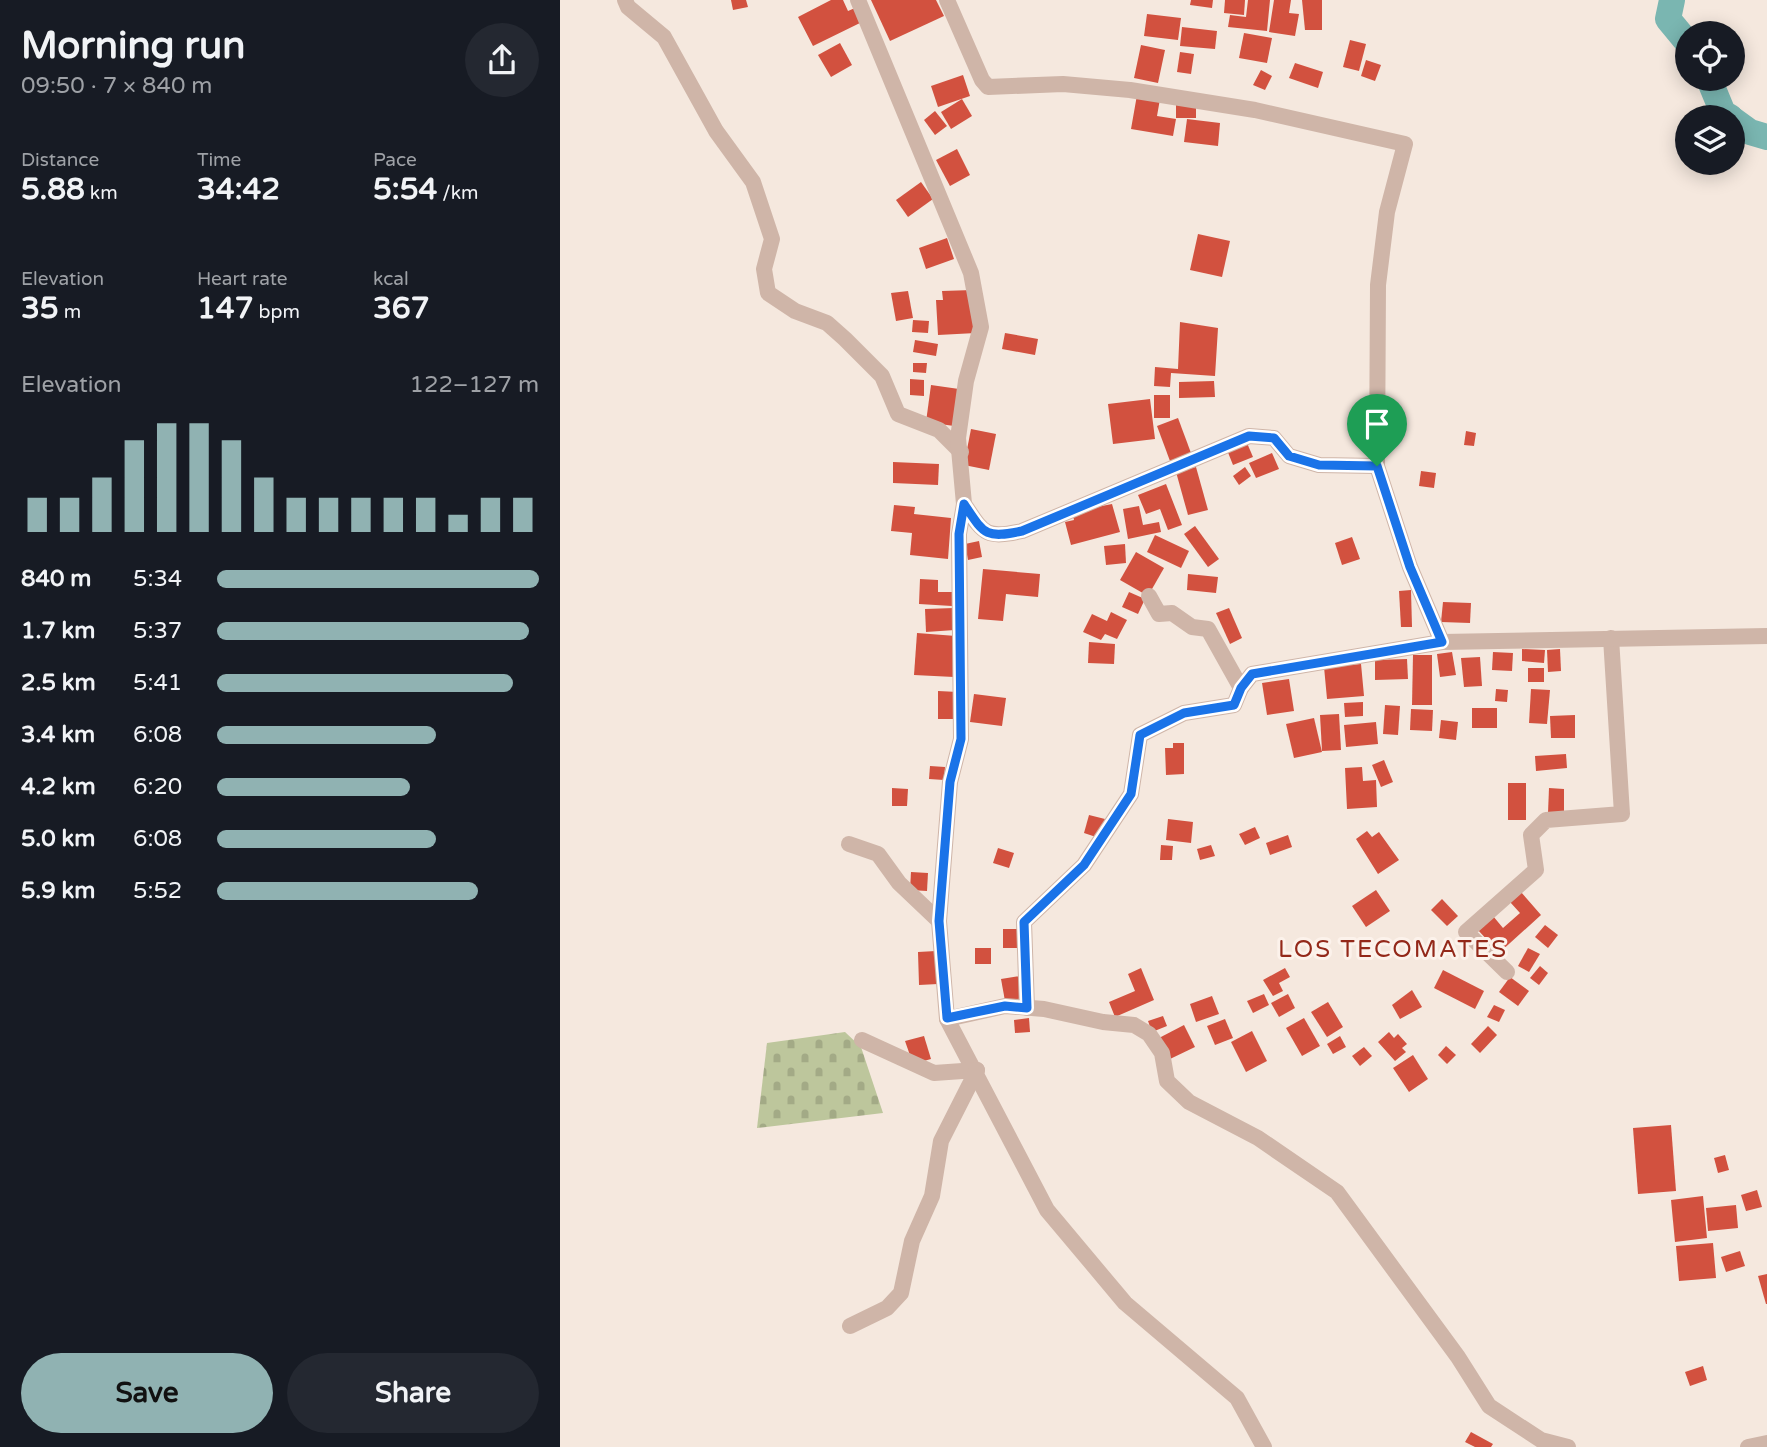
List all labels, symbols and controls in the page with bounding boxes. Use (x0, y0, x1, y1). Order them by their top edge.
map controls (1675, 21, 1745, 175)
button: locate (1675, 21, 1745, 91)
text: Morning run (21, 23, 245, 69)
button: share (465, 23, 539, 97)
text: 09:50 · 7 × 840 m (21, 72, 212, 100)
button: layers (1675, 105, 1745, 175)
text: Distance (21, 149, 99, 171)
text: Time (197, 149, 241, 171)
text: Pace (373, 149, 417, 171)
text: 5.88 (21, 171, 85, 208)
text: 34:42 (197, 171, 280, 208)
text: 5:54 (373, 171, 437, 208)
text: km (85, 182, 118, 204)
text: /km (437, 182, 478, 204)
text: Elevation (21, 268, 104, 290)
text: Heart rate (197, 268, 288, 290)
text: kcal (373, 268, 409, 290)
text: 35 (21, 290, 59, 327)
text: 147 (197, 290, 254, 327)
text: 367 (373, 290, 430, 327)
text: m (59, 301, 81, 323)
text: bpm (254, 301, 300, 323)
text: Elevation (21, 371, 122, 399)
text: 122–127 m (410, 371, 539, 399)
pin (1347, 394, 1407, 466)
icon: arrive (1358, 405, 1396, 443)
text: 840 m (21, 565, 91, 593)
text: 5:34 (133, 565, 182, 593)
text: 1.7 km (21, 617, 95, 645)
text: 5:37 (133, 617, 182, 645)
text: 2.5 km (21, 669, 96, 697)
text: 5:41 (133, 669, 182, 697)
text: 3.4 km (21, 721, 95, 749)
text: 6:08 (133, 721, 182, 749)
text: 4.2 km (21, 773, 96, 801)
text: 6:20 (133, 773, 182, 801)
text: 5.0 km (21, 825, 95, 853)
text: 6:08 (133, 825, 182, 853)
text: 5.9 km (21, 877, 95, 905)
text: 5:52 (133, 877, 182, 905)
district label: LOS TECOMATES (1278, 935, 1508, 964)
button: Save (21, 1353, 273, 1433)
button: Share (287, 1353, 539, 1433)

